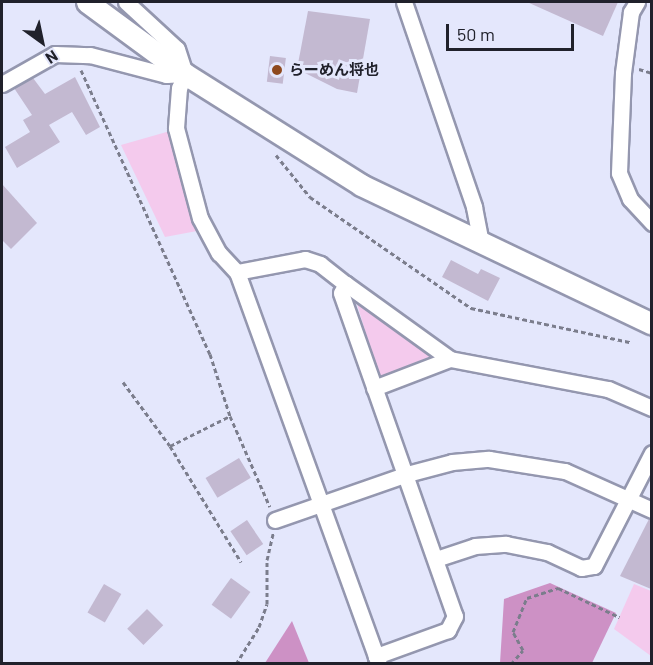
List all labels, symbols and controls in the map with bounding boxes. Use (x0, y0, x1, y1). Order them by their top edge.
north arrow (12, 12, 72, 72)
scale bar (449, 12, 576, 50)
text: 50 m (457, 23, 495, 45)
text: N (42, 47, 62, 68)
place label: らーめん将也 (289, 61, 379, 79)
marker: らーめん将也 (270, 63, 284, 77)

